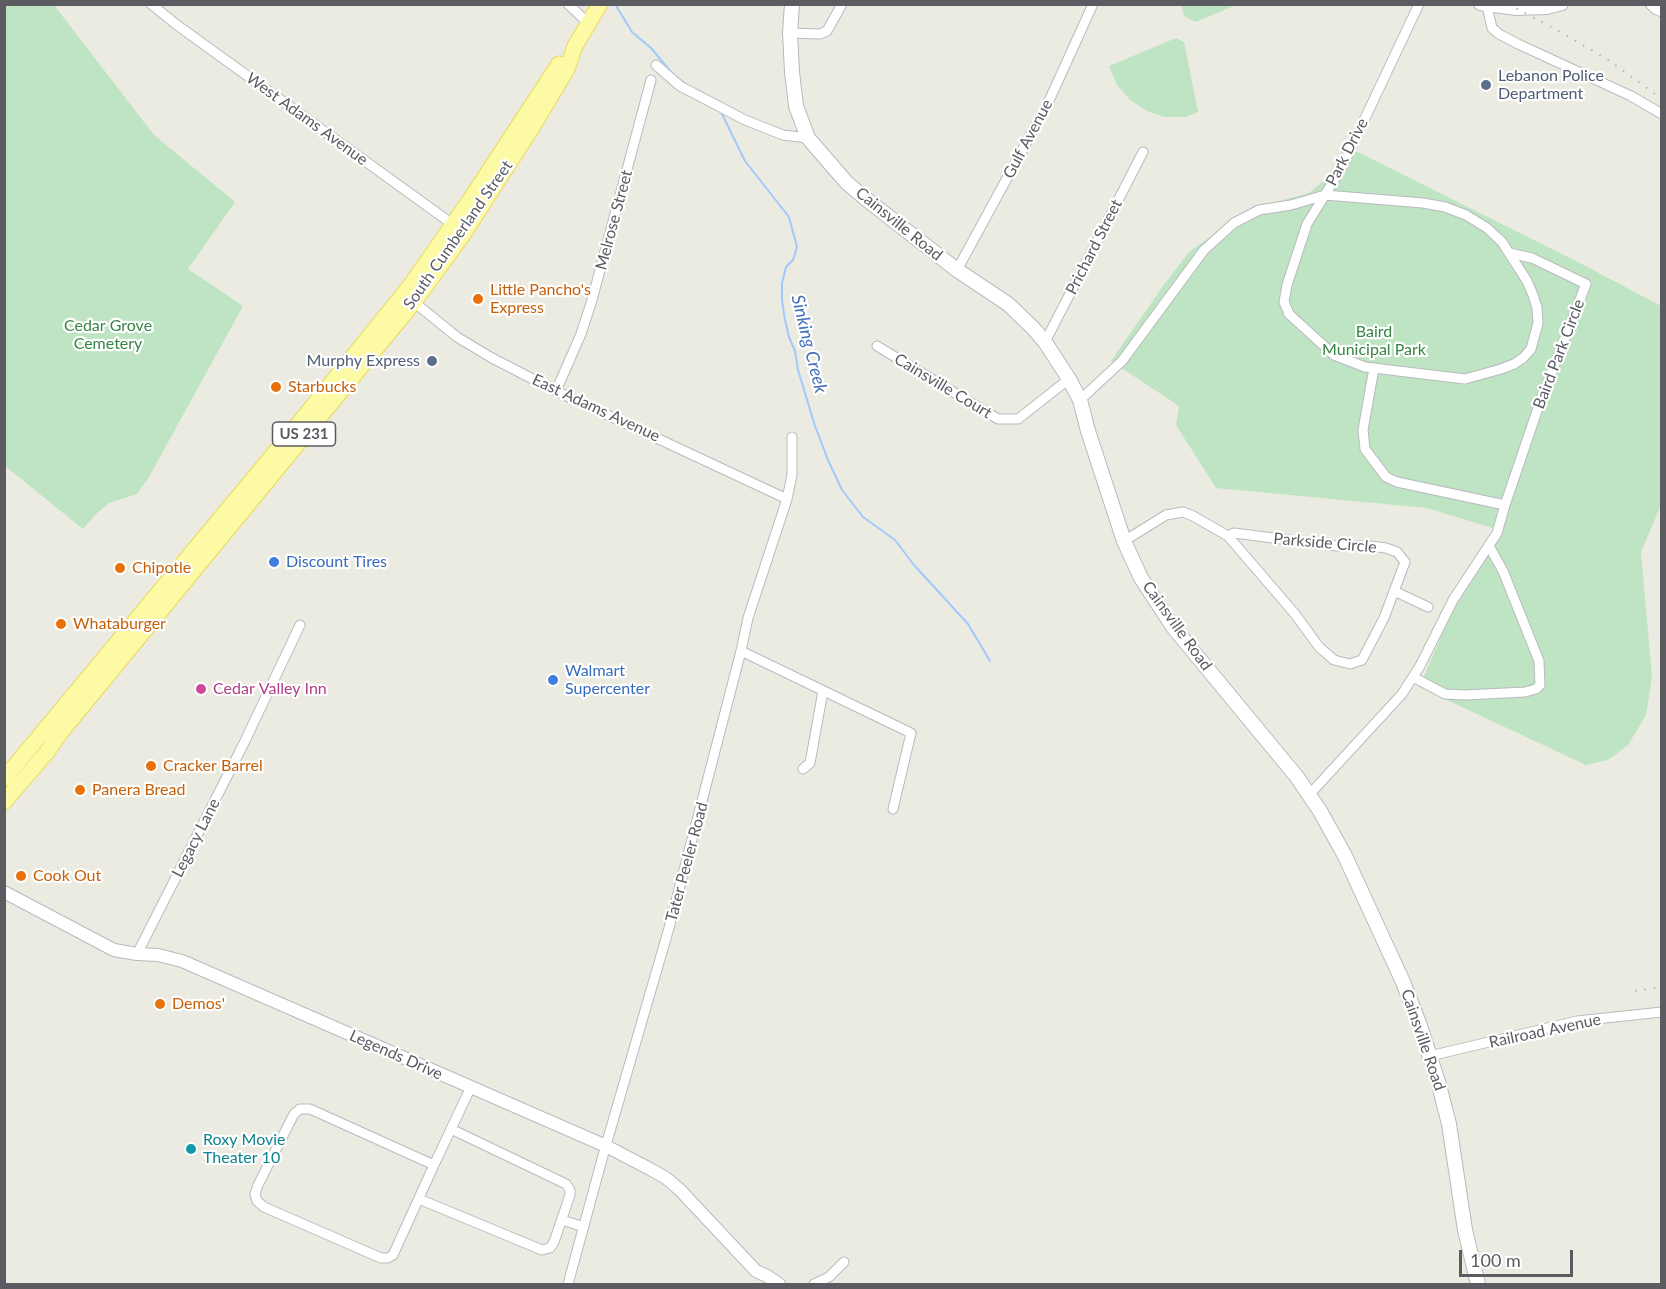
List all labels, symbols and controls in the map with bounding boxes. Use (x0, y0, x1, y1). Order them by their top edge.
place label: Lebanon Police Department (1498, 66, 1604, 104)
street label: West Adams Avenue (242, 68, 372, 170)
marker: Lebanon Police Department (1479, 78, 1493, 92)
street label: Gulf Avenue (999, 96, 1057, 182)
street label: Park Drive (1322, 115, 1372, 189)
street label: South Cumberland Street (399, 157, 517, 313)
street label: Melrose Street (591, 168, 637, 272)
street label: Cainsville Road (852, 183, 946, 265)
street label: Prichard Street (1062, 196, 1126, 298)
place label: Little Pancho's Express (490, 280, 591, 318)
marker: Little Pancho's Express (471, 292, 485, 306)
water label: Sinking Creek (786, 293, 832, 395)
street label: Baird Park Circle (1529, 296, 1589, 412)
park label: Cedar Grove Cemetery (64, 316, 152, 354)
park label: Baird Municipal Park (1322, 322, 1426, 360)
street label: Cainsville Court (891, 349, 995, 423)
place label: Murphy Express (307, 351, 420, 371)
marker: Murphy Express (425, 354, 439, 368)
street label: East Adams Avenue (529, 370, 663, 446)
place label: Starbucks (288, 377, 356, 397)
marker: Starbucks (269, 380, 283, 394)
road number: US 231 (272, 422, 336, 446)
street label: Parkside Circle (1273, 529, 1377, 557)
place label: Discount Tires (286, 552, 387, 572)
marker: Discount Tires (267, 555, 281, 569)
place label: Chipotle (132, 558, 191, 578)
marker: Chipotle (113, 561, 127, 575)
street label: Cainsville Road (1138, 578, 1216, 674)
place label: Whataburger (73, 614, 166, 634)
marker: Whataburger (54, 617, 68, 631)
place label: Walmart Supercenter (565, 661, 650, 699)
marker: Walmart Supercenter (546, 673, 560, 687)
place label: Cedar Valley Inn (213, 679, 327, 699)
marker: Cedar Valley Inn (194, 682, 208, 696)
place label: Cracker Barrel (163, 756, 263, 776)
marker: Cracker Barrel (144, 759, 158, 773)
place label: Panera Bread (92, 780, 185, 800)
marker: Panera Bread (73, 783, 87, 797)
street label: Legacy Lane (168, 795, 224, 881)
street label: Tater Peeler Road (662, 800, 712, 924)
place label: Cook Out (33, 866, 101, 886)
marker: Cook Out (14, 869, 28, 883)
street label: Cainsville Road (1397, 987, 1449, 1093)
place label: Demos' (172, 994, 225, 1014)
marker: Demos' (153, 997, 167, 1011)
street label: Railroad Avenue (1487, 1010, 1603, 1052)
street label: Legends Drive (347, 1026, 445, 1084)
place label: Roxy Movie Theater 10 (203, 1130, 286, 1168)
marker: Roxy Movie Theater 10 (184, 1142, 198, 1156)
scale bar (1462, 1238, 1576, 1276)
text: 100 m (1470, 1249, 1521, 1271)

